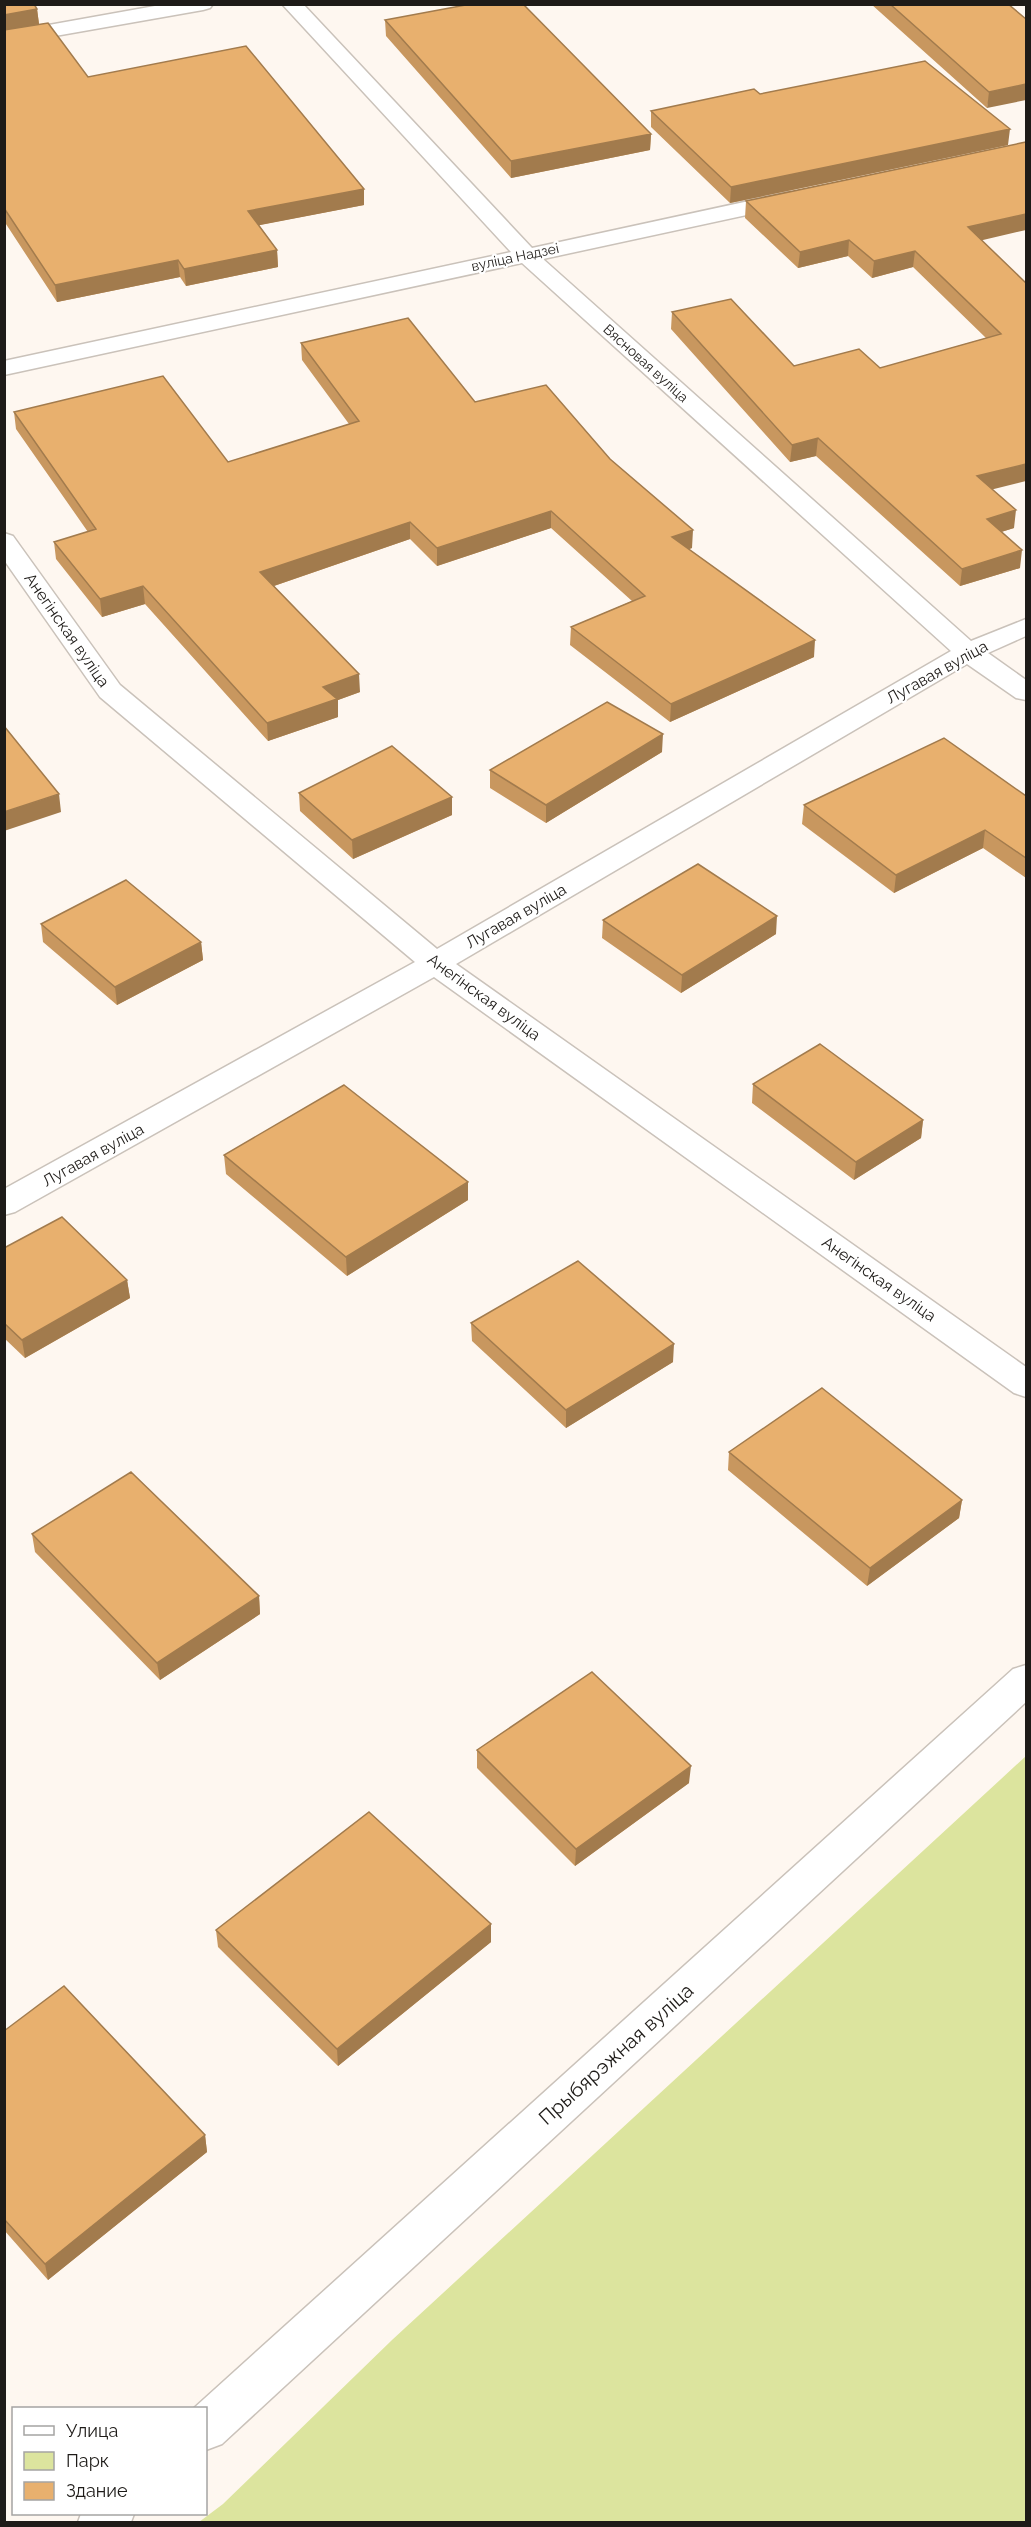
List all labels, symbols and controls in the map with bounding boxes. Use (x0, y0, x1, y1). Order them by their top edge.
street label: вуліца Надзеі (470, 240, 560, 274)
street label: Вясновая вуліца (600, 321, 692, 405)
street label: Анегінская вуліца (21, 569, 113, 691)
street label: Лугавая вуліца (883, 636, 991, 708)
street label: Лугавая вуліца (462, 880, 570, 952)
street label: Анегінская вуліца (424, 950, 544, 1044)
street label: Лугавая вуліца (39, 1119, 147, 1191)
street label: Анегінская вуліца (818, 1233, 940, 1325)
street label: Прыбярэжная вуліца (534, 1978, 698, 2130)
legend (12, 2407, 207, 2515)
text: Улица (66, 2420, 118, 2441)
text: Парк (66, 2450, 109, 2471)
text: Здание (66, 2480, 128, 2501)

